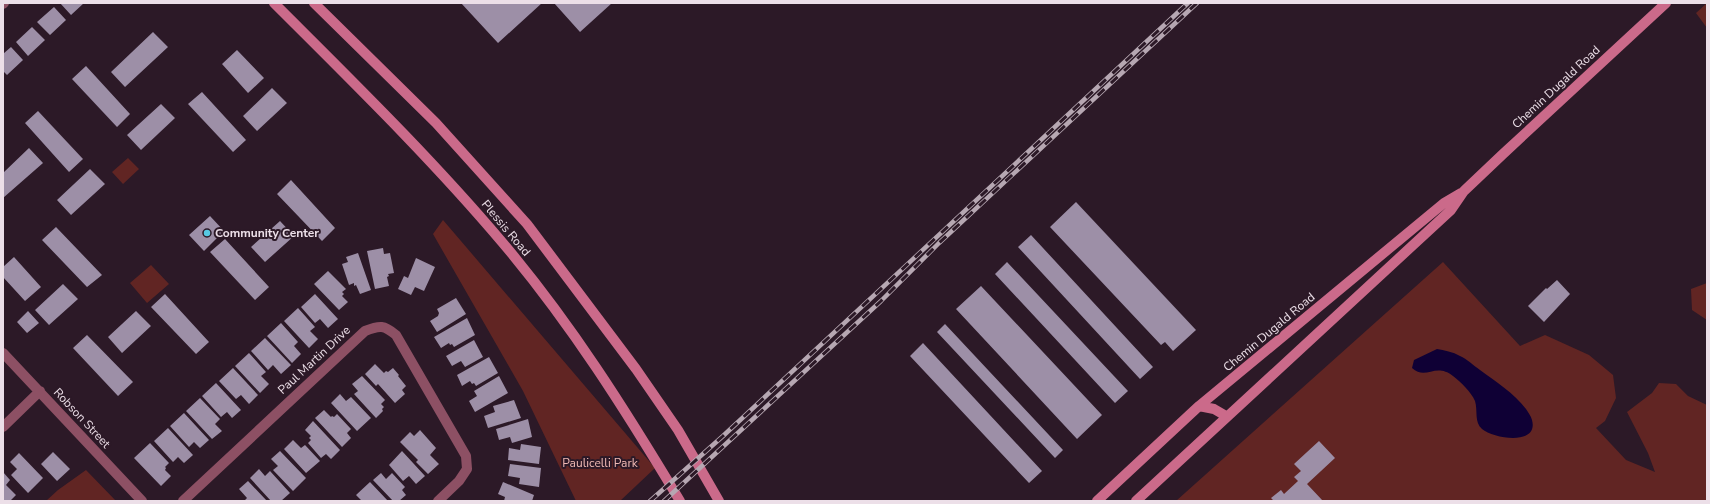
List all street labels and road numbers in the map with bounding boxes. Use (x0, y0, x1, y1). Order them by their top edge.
street label: Chemin Dugald Road (1509, 42, 1603, 132)
street label: Plessis Road (478, 197, 534, 259)
street label: Chemin Dugald Road (1220, 289, 1318, 375)
street label: Paul Martin Drive (274, 322, 354, 398)
street label: Robson Street (50, 385, 115, 452)

